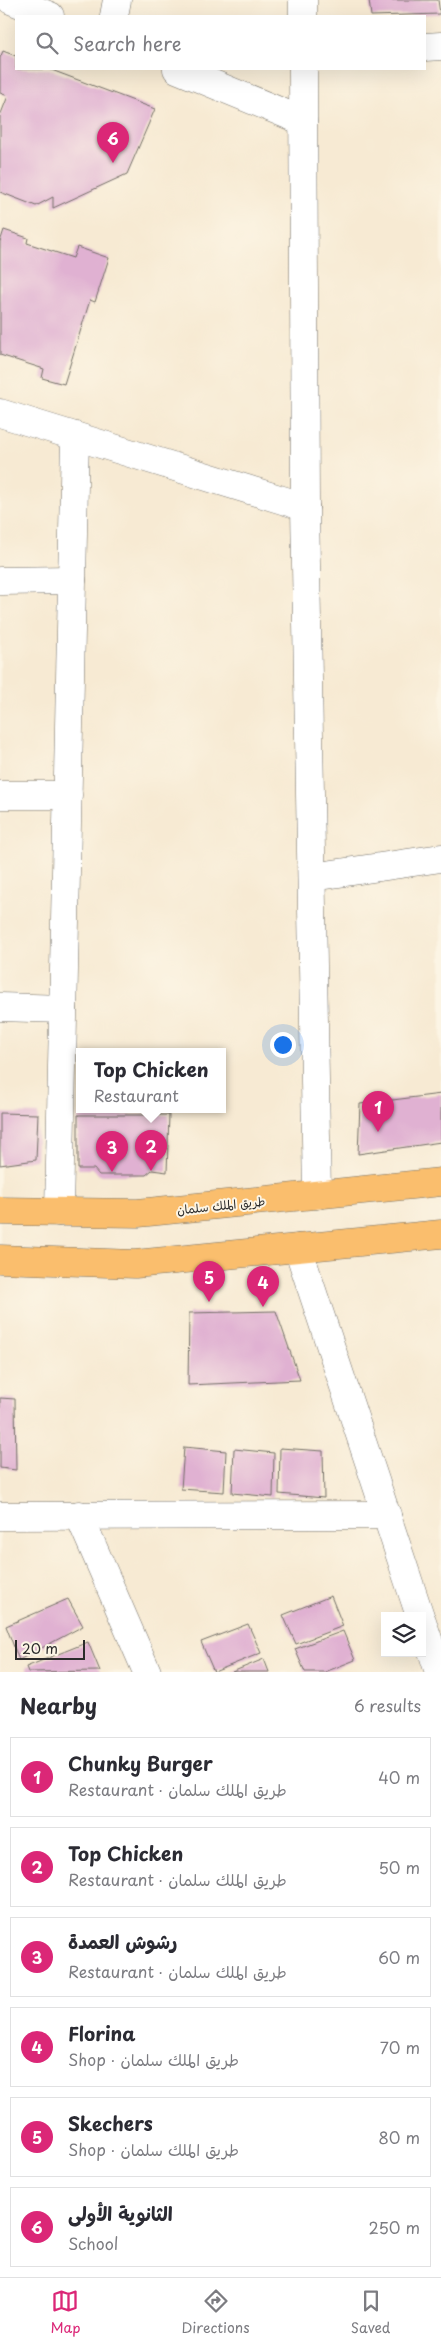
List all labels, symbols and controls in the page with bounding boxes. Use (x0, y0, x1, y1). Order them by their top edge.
search box (15, 15, 426, 70)
icon: search (33, 29, 61, 57)
text: Search here (73, 29, 182, 57)
pin: 6 (97, 122, 129, 163)
your location (270, 1032, 296, 1058)
popup (76, 1048, 226, 1113)
text: Top Chicken (93, 1055, 209, 1083)
text: Restaurant (93, 1083, 179, 1107)
pin: 1 (362, 1091, 394, 1132)
pin: 2 (135, 1130, 167, 1171)
pin: 3 (96, 1131, 128, 1172)
street label: طريق الملك سلمان (176, 1191, 266, 1219)
pin: 5 (193, 1261, 225, 1302)
pin: 4 (247, 1266, 279, 1307)
map controls (381, 1612, 426, 1657)
button: layers (381, 1612, 426, 1657)
scale bar (15, 1637, 85, 1660)
text: 20 m (22, 1638, 58, 1659)
text: Nearby (20, 1689, 97, 1721)
text: 6 results (354, 1693, 421, 1717)
text: Chunky Burger (68, 1749, 213, 1777)
text: 1 (33, 1765, 41, 1789)
text: 40 m (378, 1765, 420, 1789)
text: Restaurant · طريق الملك سلمان (68, 1777, 287, 1801)
text: Top Chicken (68, 1839, 183, 1867)
text: 2 (31, 1855, 43, 1879)
text: 50 m (379, 1855, 420, 1879)
text: Restaurant · طريق الملك سلمان (68, 1867, 287, 1891)
text: رشوش العمدة (68, 1927, 177, 1955)
text: 3 (32, 1945, 42, 1969)
text: 60 m (378, 1945, 420, 1969)
text: Restaurant · طريق الملك سلمان (68, 1959, 287, 1983)
text: Florina (68, 2019, 135, 2047)
text: 4 (32, 2035, 42, 2059)
text: 70 m (380, 2035, 420, 2059)
text: Shop · طريق الملك سلمان (68, 2047, 239, 2071)
text: Skechers (68, 2109, 153, 2137)
text: 5 (32, 2125, 42, 2149)
text: 80 m (378, 2125, 420, 2149)
text: Shop · طريق الملك سلمان (68, 2137, 239, 2161)
text: الثانوية الأولى (68, 2199, 173, 2227)
text: 6 (31, 2215, 43, 2239)
text: 250 m (369, 2215, 420, 2239)
text: School (68, 2231, 118, 2255)
tab: Map (51, 2287, 80, 2338)
tab: Directions (182, 2287, 250, 2338)
tab: Saved (351, 2287, 390, 2338)

